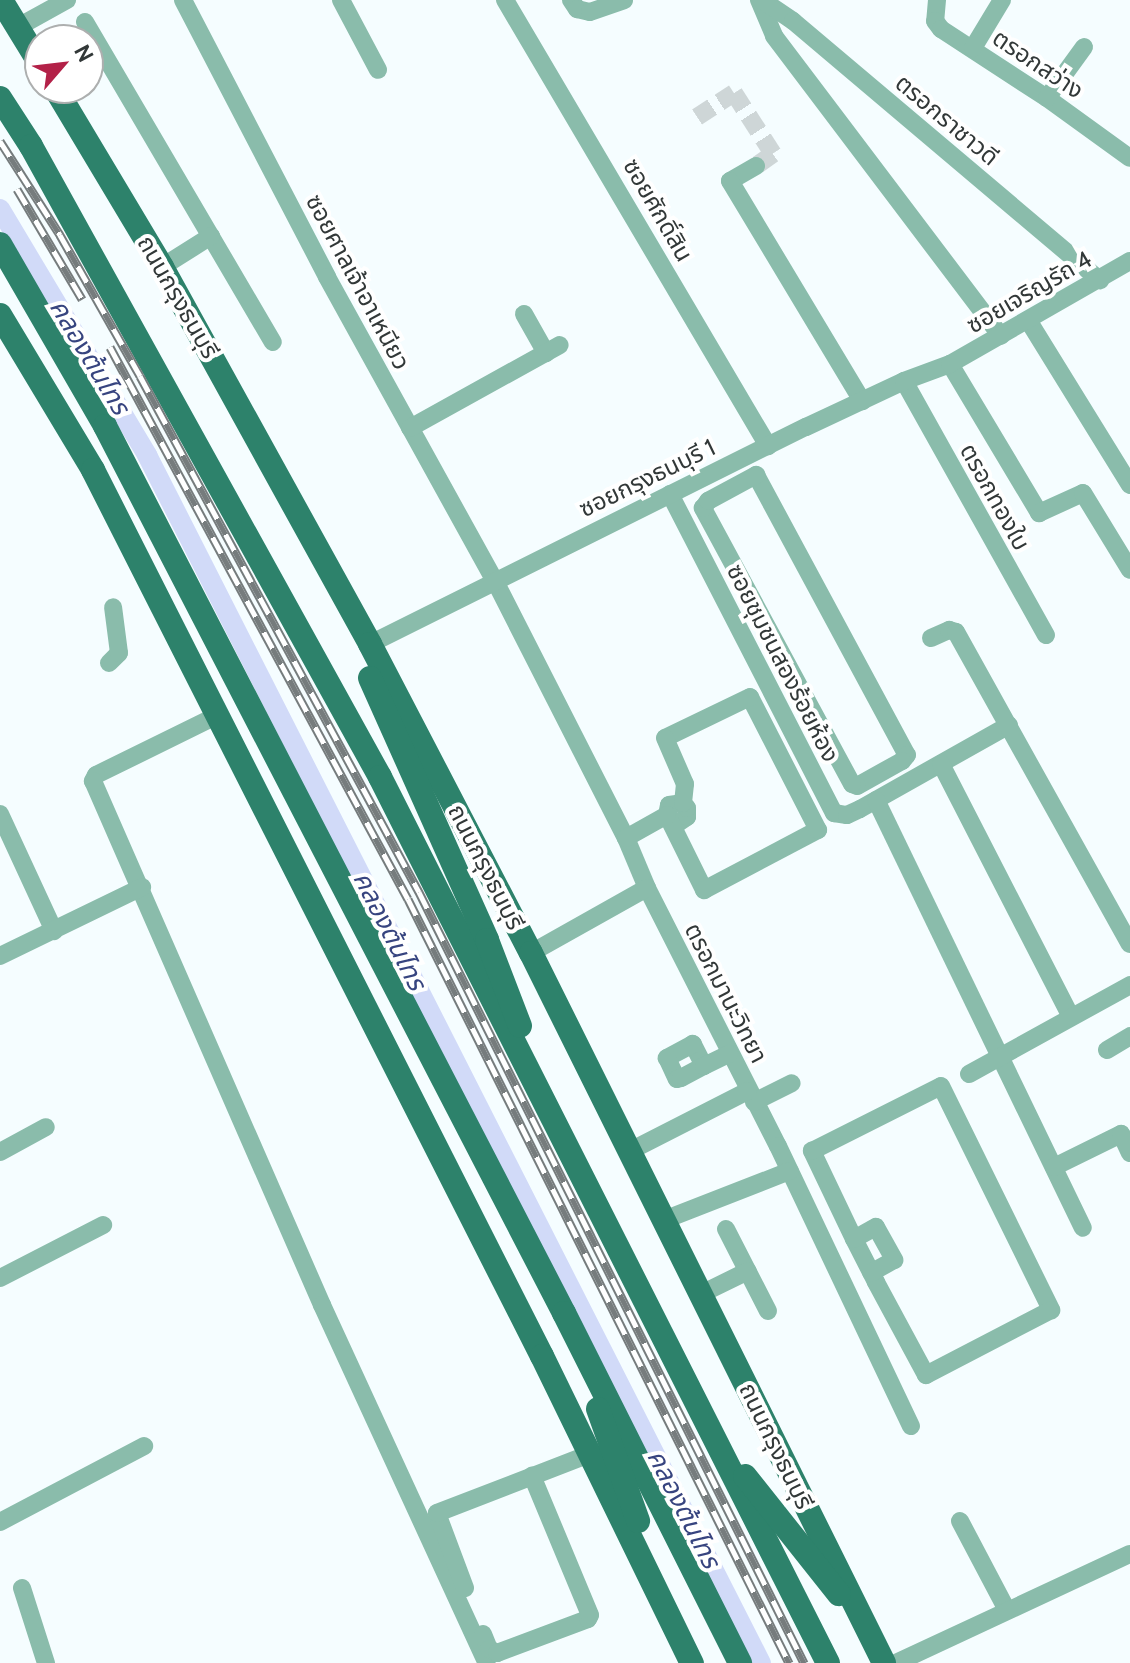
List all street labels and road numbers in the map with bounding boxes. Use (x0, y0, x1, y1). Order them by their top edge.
street label: ตรอกสว่าง (987, 23, 1089, 105)
street label: ตรอกราชาวดี (889, 68, 1005, 172)
street label: ซอยศักดิ์สิน (617, 153, 699, 267)
street label: ซอยศาลเจ้าอาเหนียว (300, 189, 416, 375)
street label: ถนนกรุงธนบุรี (131, 231, 225, 363)
street label: ซอยเจริญรัถ 4 (961, 245, 1097, 339)
street label: ซอยกรุงธนบุรี 1 (574, 433, 720, 523)
street label: ตรอกทองใบ (954, 439, 1036, 555)
street label: ซอยชุมชนสองร้อยห้อง (721, 559, 845, 767)
street label: ถนนกรุงธนบุรี (442, 799, 530, 935)
street label: ตรอกมานะวิทยา (678, 918, 774, 1068)
street label: ถนนกรุงธนบุรี (733, 1378, 819, 1514)

